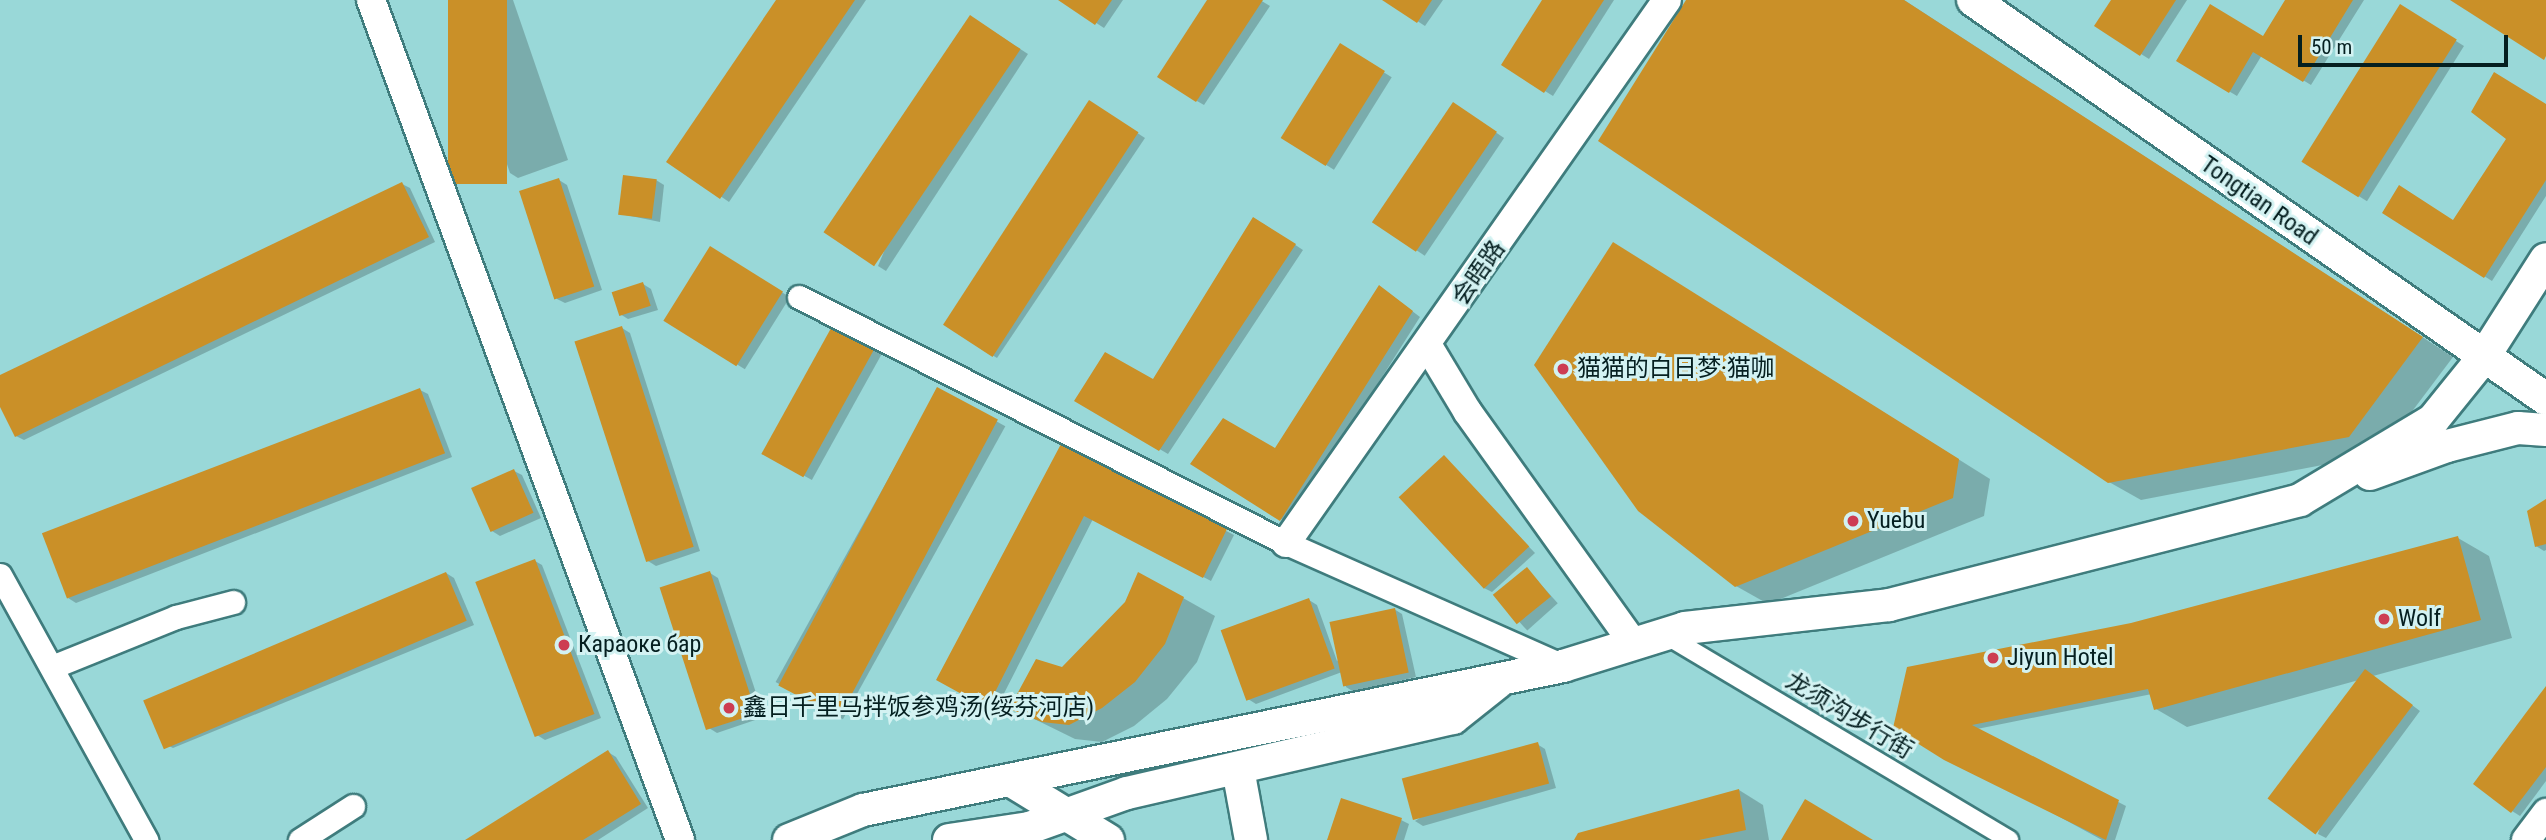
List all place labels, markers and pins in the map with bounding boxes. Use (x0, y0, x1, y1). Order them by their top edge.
place label: 猫猫的白日梦·猫咖 (1577, 355, 1775, 383)
marker: 猫猫的白日梦·猫咖 (1555, 361, 1571, 377)
place label: Yuebu (1867, 507, 1925, 535)
marker: Yuebu (1845, 513, 1861, 529)
place label: Wolf (2398, 605, 2441, 633)
marker: Wolf (2376, 611, 2392, 627)
place label: Караоке бар (578, 631, 701, 659)
marker: Караоке бар (556, 637, 572, 653)
place label: Jiyun Hotel (2007, 644, 2114, 672)
marker: Jiyun Hotel (1985, 650, 2001, 666)
place label: 鑫日千里马拌饭参鸡汤(绥芬河店) (743, 694, 1094, 722)
marker: 鑫日千里马拌饭参鸡汤(绥芬河店) (721, 700, 737, 716)

